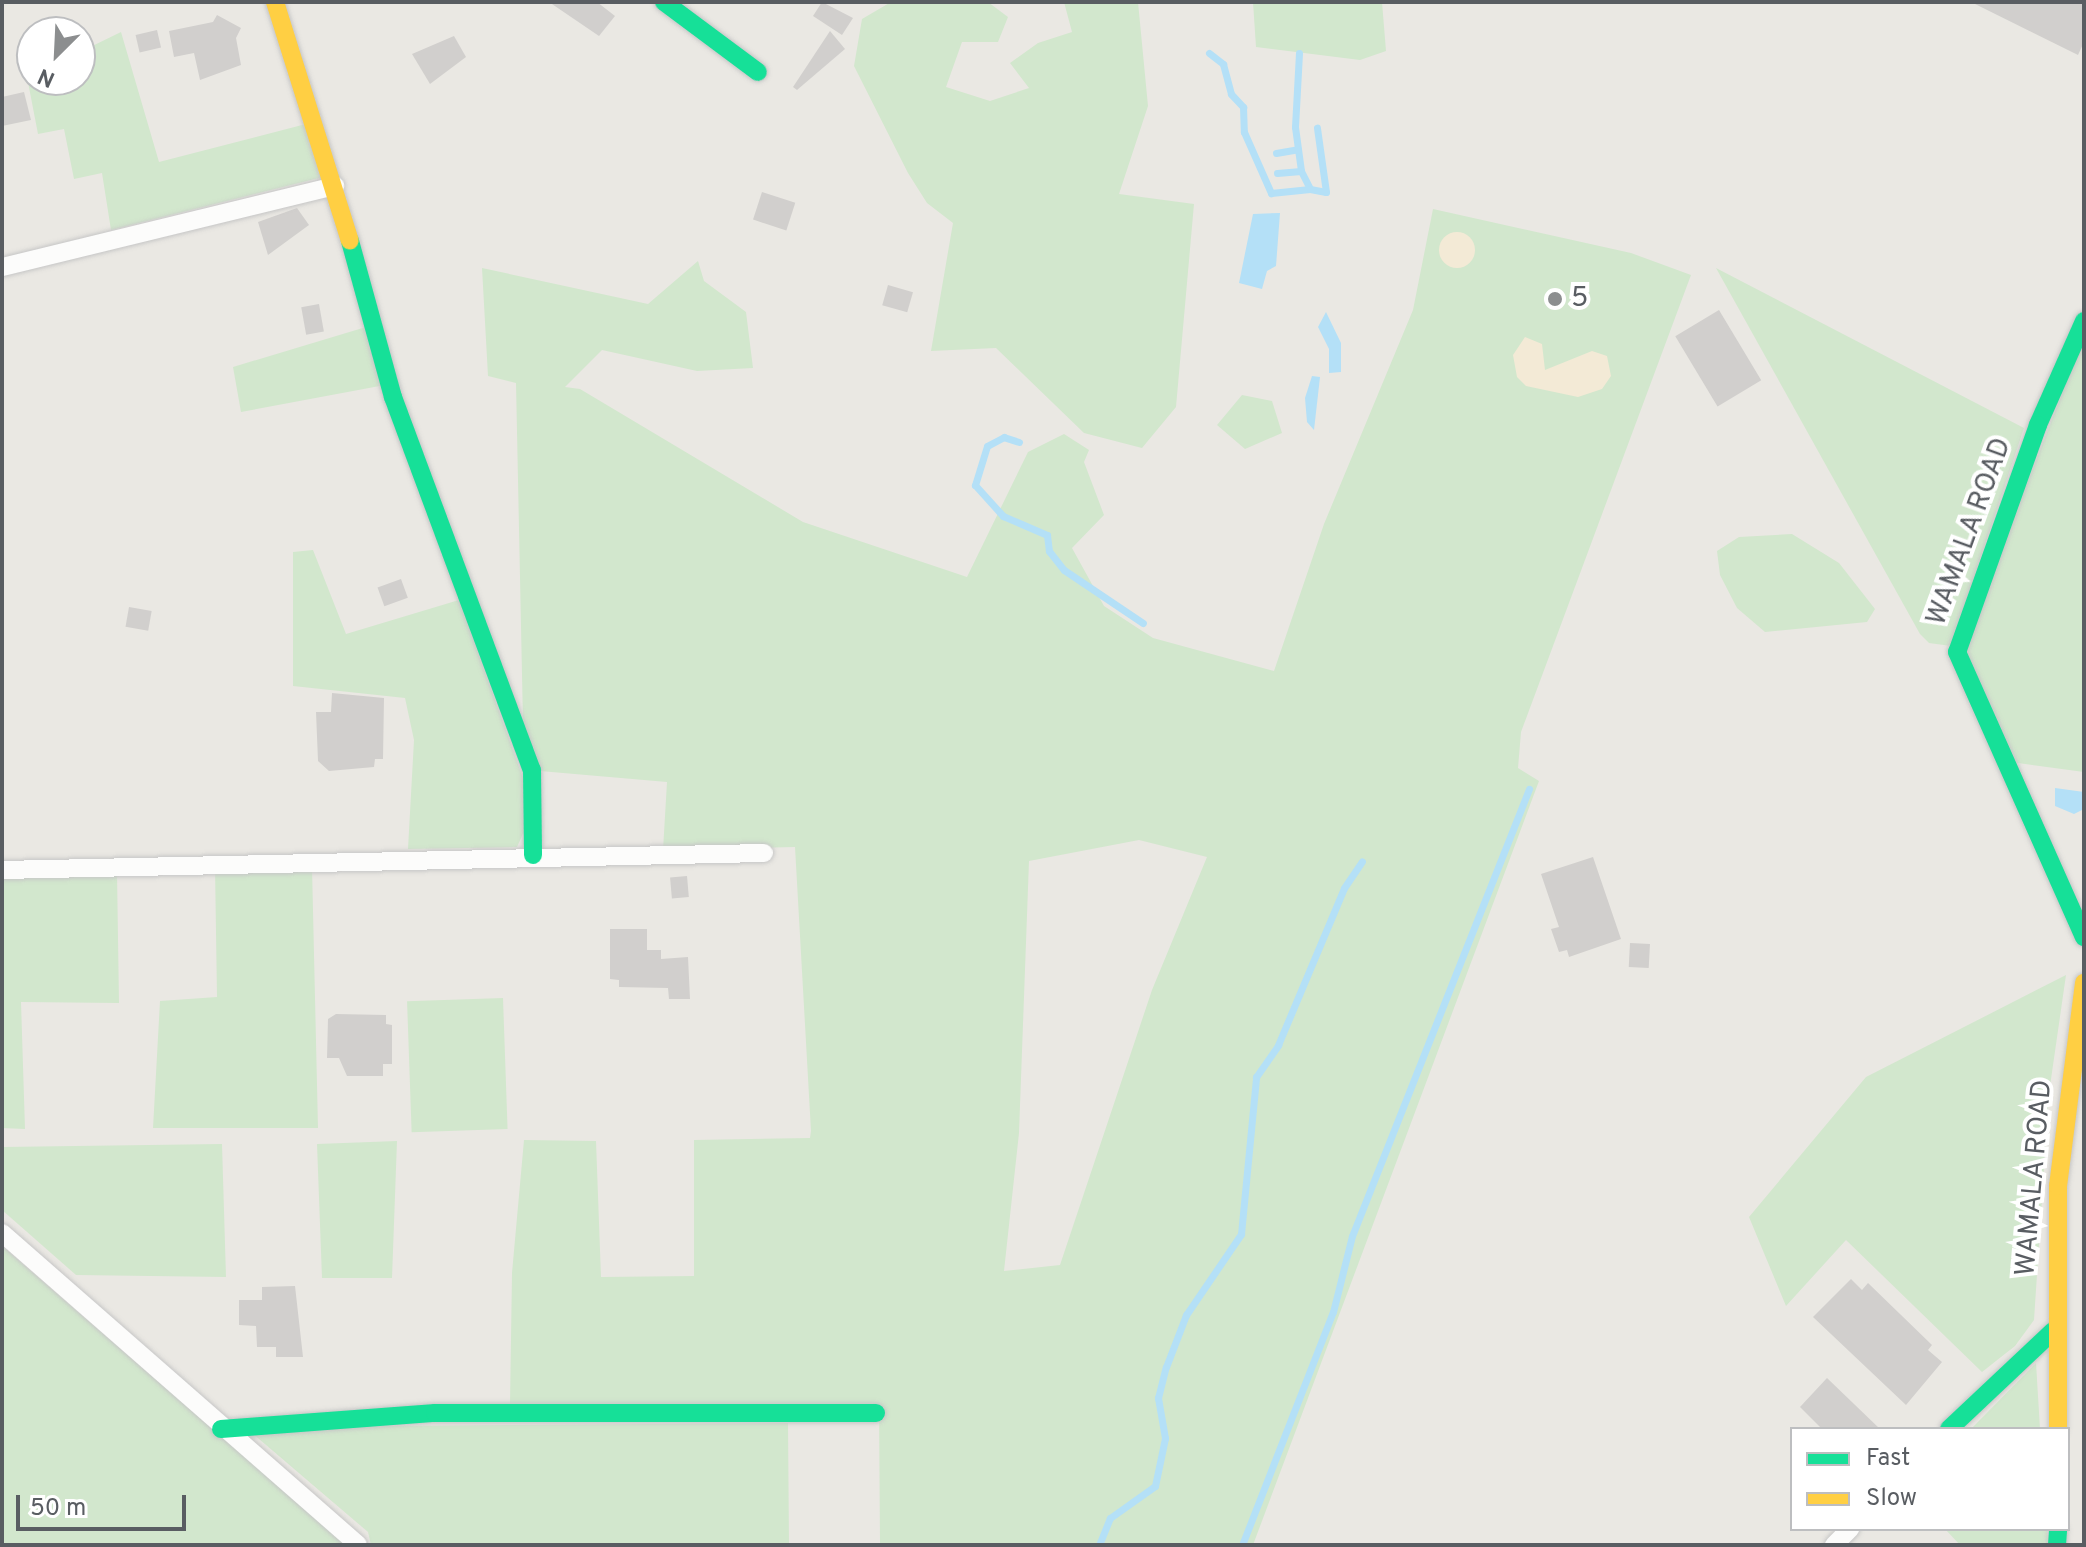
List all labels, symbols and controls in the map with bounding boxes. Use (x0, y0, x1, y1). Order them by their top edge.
north arrow (16, 16, 96, 96)
text: N (34, 61, 60, 92)
place label: 5 (1571, 282, 1588, 316)
marker: 5 (1546, 290, 1564, 308)
street label: WAMALA ROAD (1920, 433, 2020, 631)
street label: WAMALA ROAD (2010, 1078, 2060, 1278)
legend (1790, 1427, 2070, 1531)
text: Fast (1866, 1444, 1910, 1474)
scale bar (20, 1479, 190, 1529)
text: Slow (1866, 1484, 1917, 1514)
text: 50 m (30, 1494, 86, 1524)

